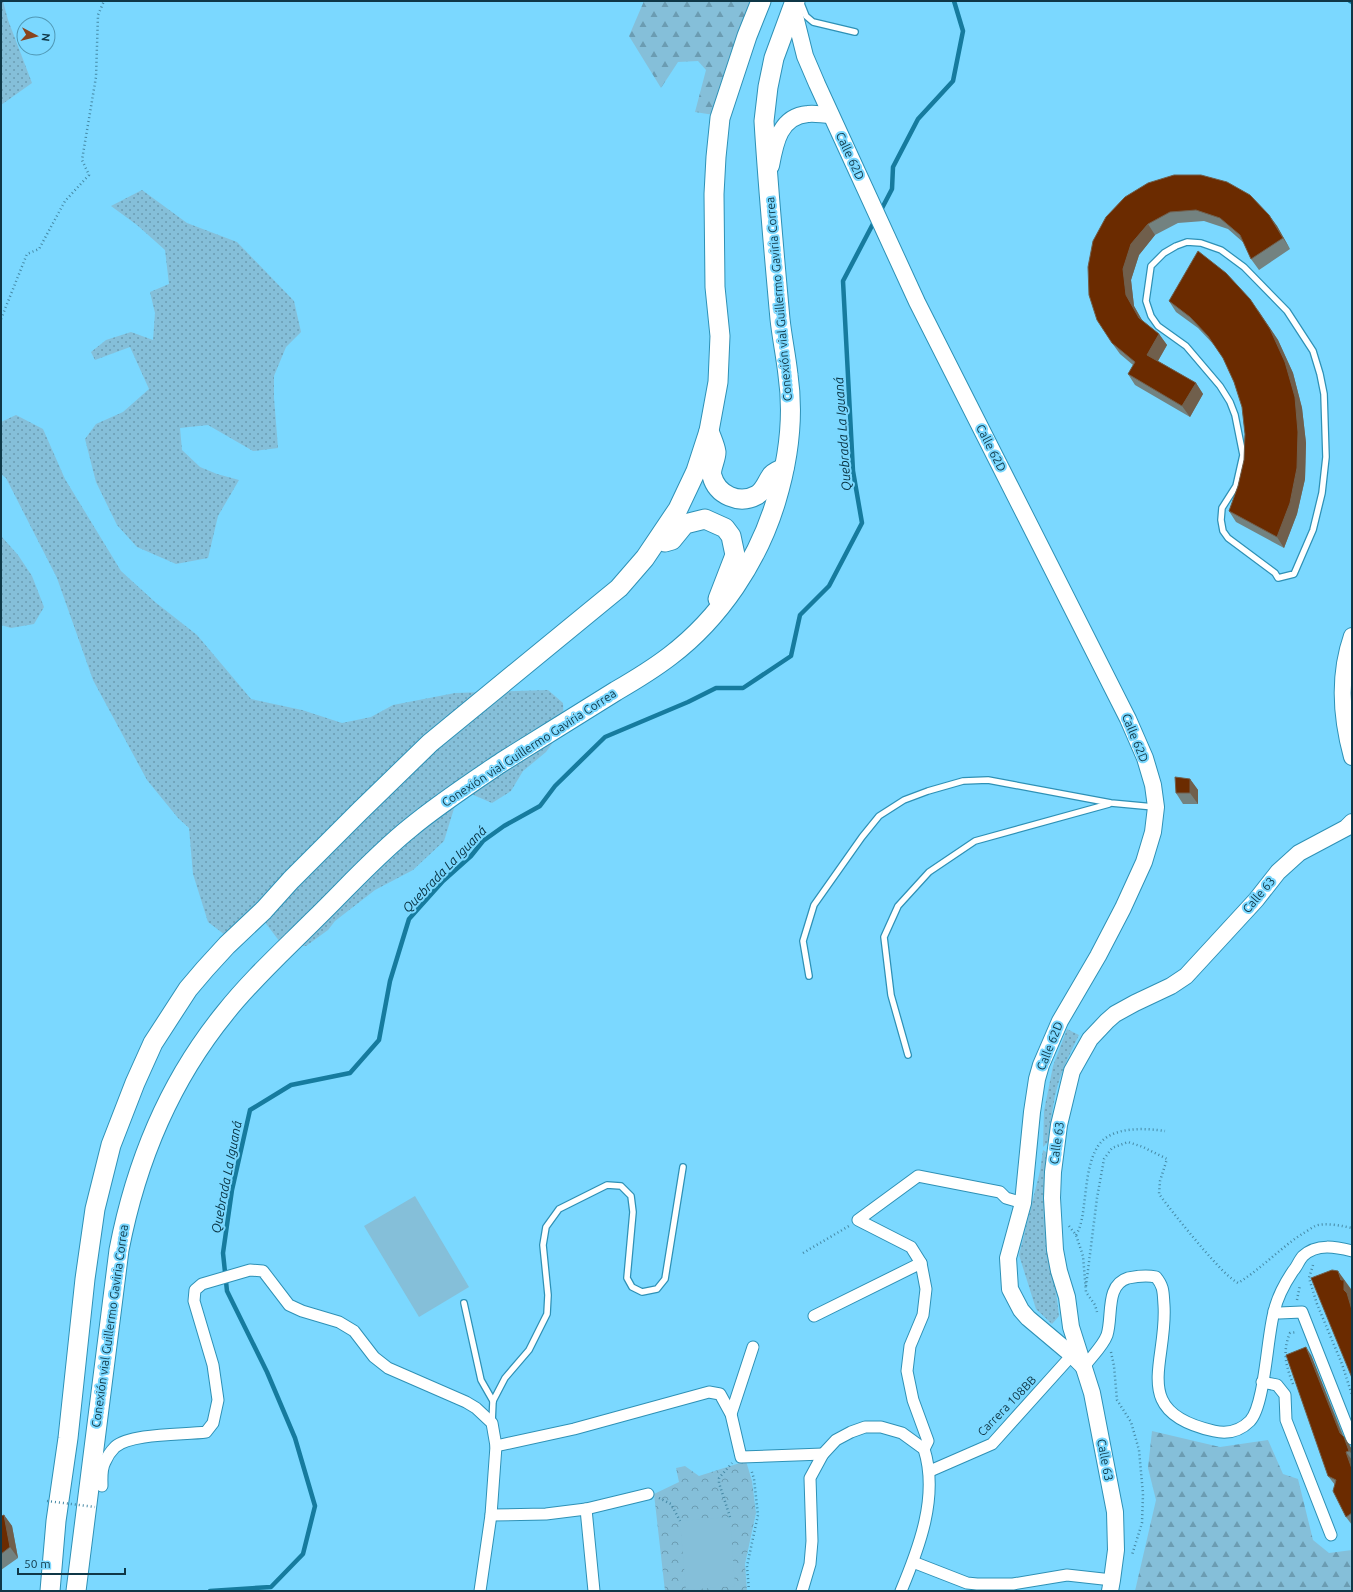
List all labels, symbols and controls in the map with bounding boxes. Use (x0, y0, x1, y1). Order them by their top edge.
north arrow (16, 16, 56, 56)
text: N (39, 32, 52, 42)
street label: Calle 62D (834, 130, 867, 182)
street label: Conexión vial Guillermo Gaviria Correa (763, 196, 794, 402)
water label: Quebrada La Iguaná (831, 376, 854, 491)
street label: Calle 62D (974, 422, 1009, 474)
street label: Conexión vial Guillermo Gaviria Correa (439, 686, 618, 809)
street label: Calle 62D (1120, 712, 1151, 764)
water label: Quebrada La Iguaná (399, 823, 489, 916)
street label: Calle 63 (1240, 874, 1277, 915)
street label: Calle 62D (1034, 1020, 1065, 1072)
water label: Quebrada La Iguaná (208, 1120, 245, 1235)
street label: Calle 63 (1047, 1121, 1066, 1165)
street label: Conexión vial Guillermo Gaviria Correa (89, 1223, 130, 1428)
street label: Carrera 108BB (975, 1373, 1038, 1438)
street label: Calle 63 (1095, 1438, 1116, 1482)
scale bar (18, 1550, 125, 1576)
text: 50 m (24, 1557, 51, 1570)

